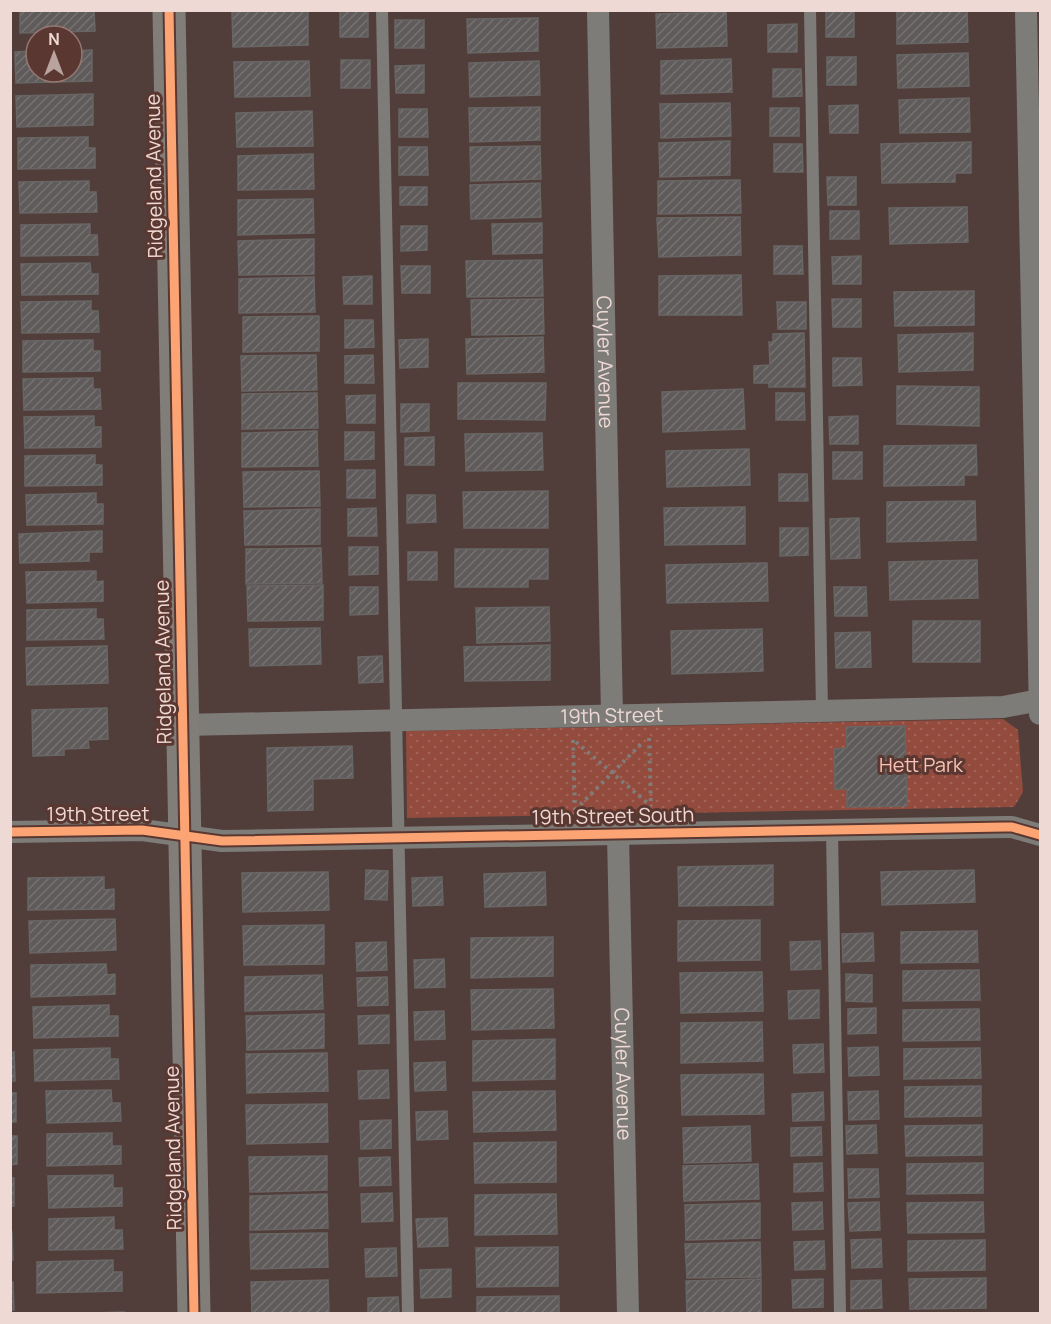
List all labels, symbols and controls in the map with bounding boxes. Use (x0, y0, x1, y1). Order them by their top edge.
north arrow (24, 24, 84, 84)
text: N (48, 28, 60, 50)
street label: Ridgeland Avenue (139, 93, 168, 259)
street label: Cuyler Avenue (591, 295, 620, 429)
street label: Ridgeland Avenue (148, 579, 177, 745)
street label: 19th Street (560, 700, 664, 730)
park label: Hett Park (879, 751, 964, 778)
street label: 19th Street (47, 800, 149, 827)
street label: 19th Street South (531, 801, 695, 830)
street label: Cuyler Avenue (609, 1007, 638, 1141)
street label: Ridgeland Avenue (158, 1065, 187, 1231)

